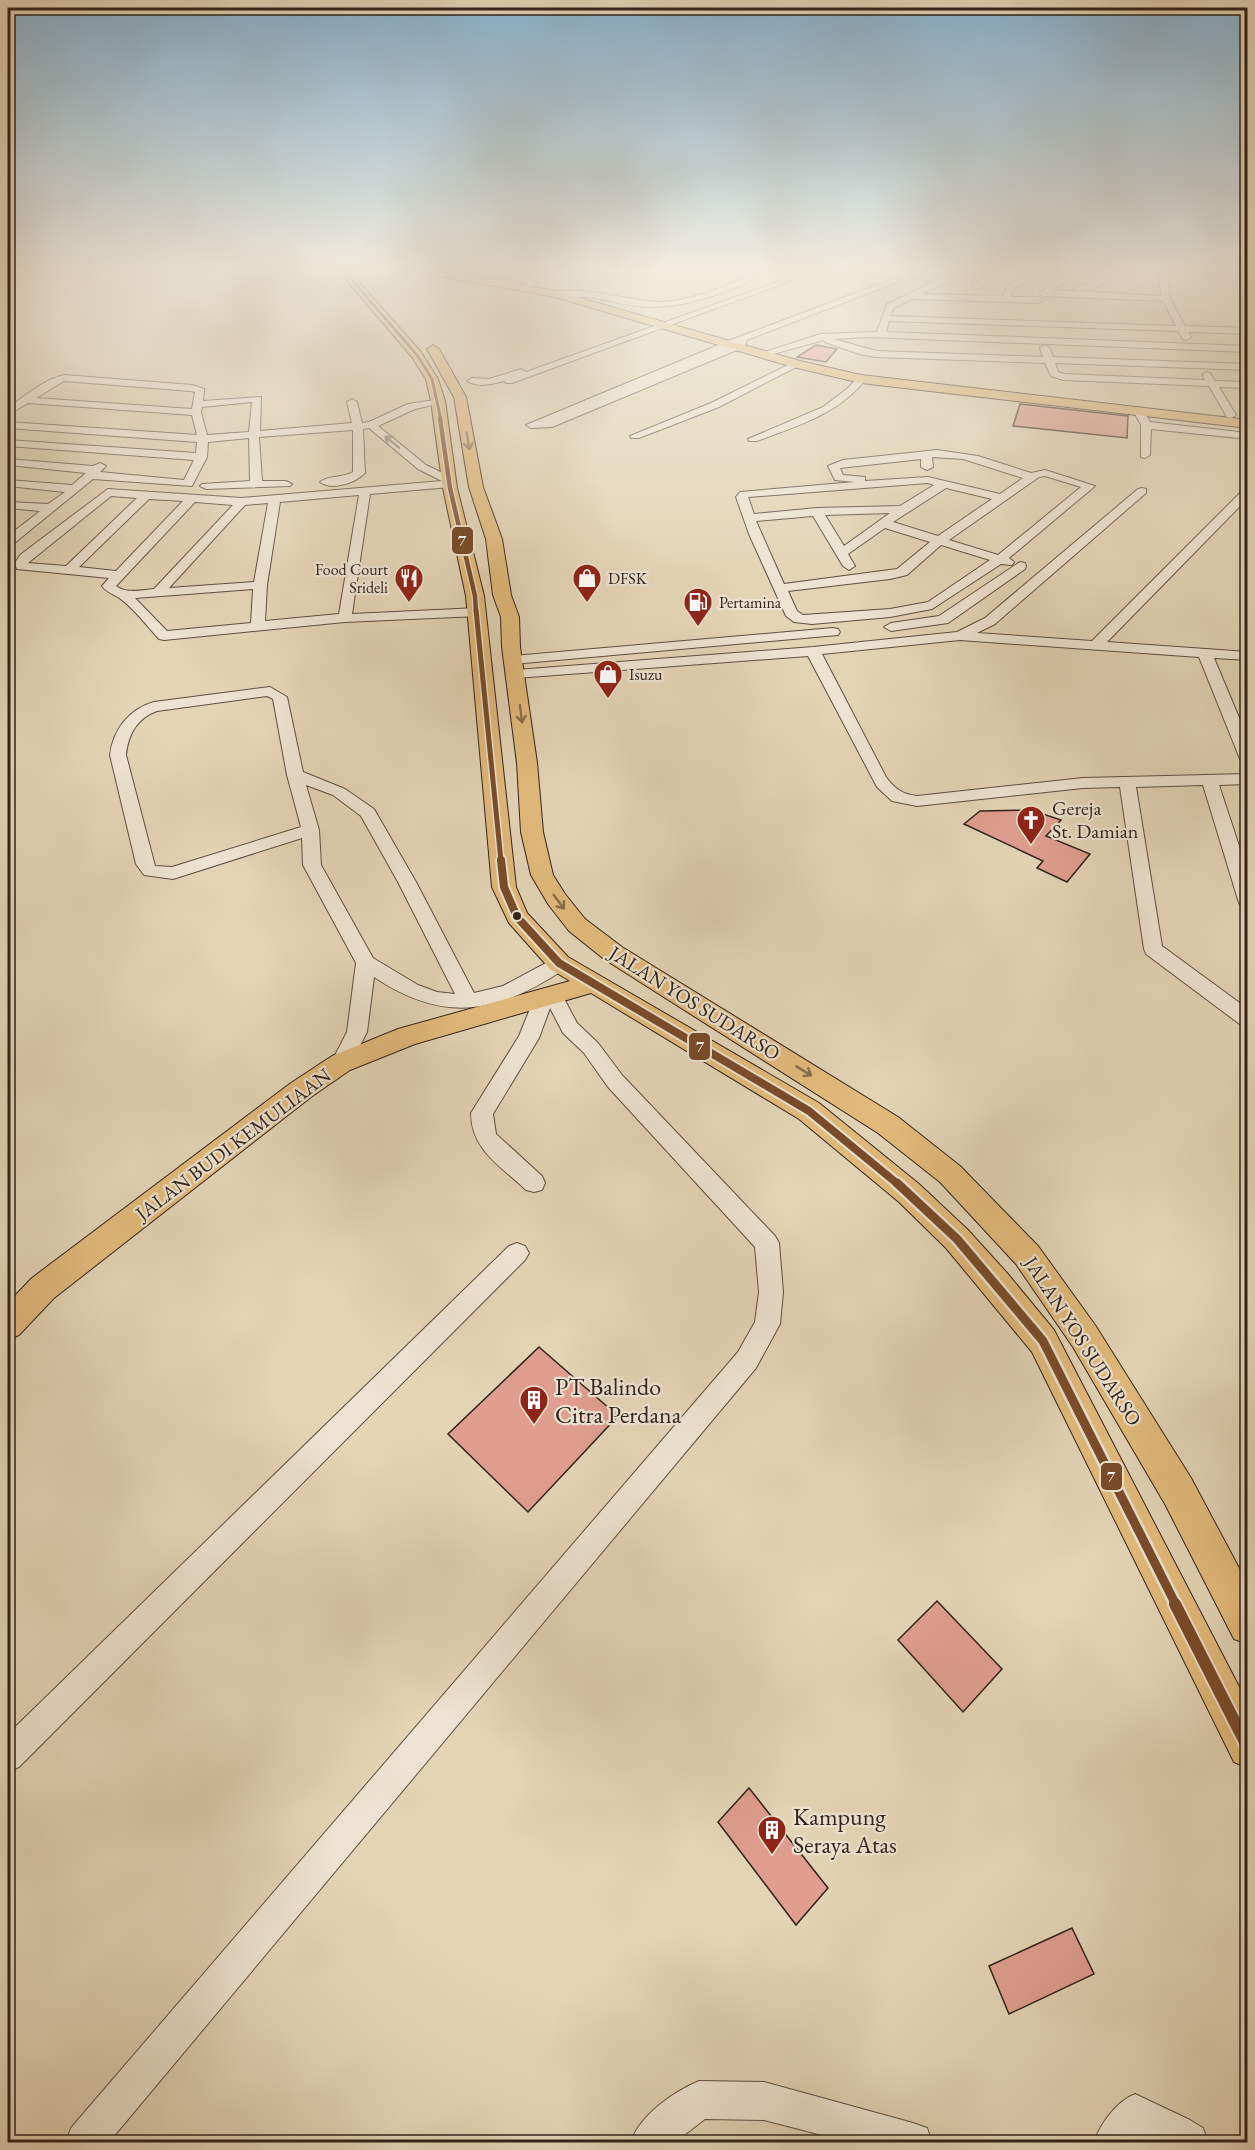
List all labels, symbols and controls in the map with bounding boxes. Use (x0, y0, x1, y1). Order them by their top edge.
one-way arrow (463, 431, 474, 450)
one-way arrow (384, 436, 400, 449)
line badge: 7 (451, 526, 474, 555)
text: 7 (458, 530, 467, 551)
place label: Food Court Srideli (315, 559, 388, 598)
restaurant icon: Food Court Srideli (393, 562, 425, 604)
shop icon: DFSK (571, 562, 603, 604)
place label: DFSK (608, 568, 648, 589)
fuel station icon: Pertamina (682, 586, 714, 628)
place label: Pertamina (719, 592, 782, 613)
shop icon: Isuzu (592, 658, 624, 700)
place label: Isuzu (629, 664, 663, 685)
one-way arrow (516, 703, 527, 723)
place label: Gereja St. Damian (1052, 795, 1139, 844)
church icon: Gereja St. Damian (1015, 804, 1047, 846)
one-way arrow (552, 894, 565, 910)
unlabelled marker (511, 910, 523, 922)
street label: JALAN YOS SUDARSO (603, 939, 785, 1066)
line badge: 7 (688, 1032, 711, 1061)
text: 7 (696, 1036, 705, 1057)
street label: JALAN BUDI KEMULIAAN (129, 1062, 336, 1227)
one-way arrow (795, 1066, 812, 1078)
street label: JALAN YOS SUDARSO (1017, 1250, 1148, 1431)
place label: PT Balindo Citra Perdana (555, 1371, 682, 1430)
building icon: PT Balindo Citra Perdana (518, 1384, 550, 1426)
line badge: 7 (1100, 1462, 1123, 1491)
text: 7 (1107, 1466, 1116, 1487)
place label: Kampung Seraya Atas (793, 1801, 897, 1860)
building icon: Kampung Seraya Atas (756, 1814, 788, 1856)

